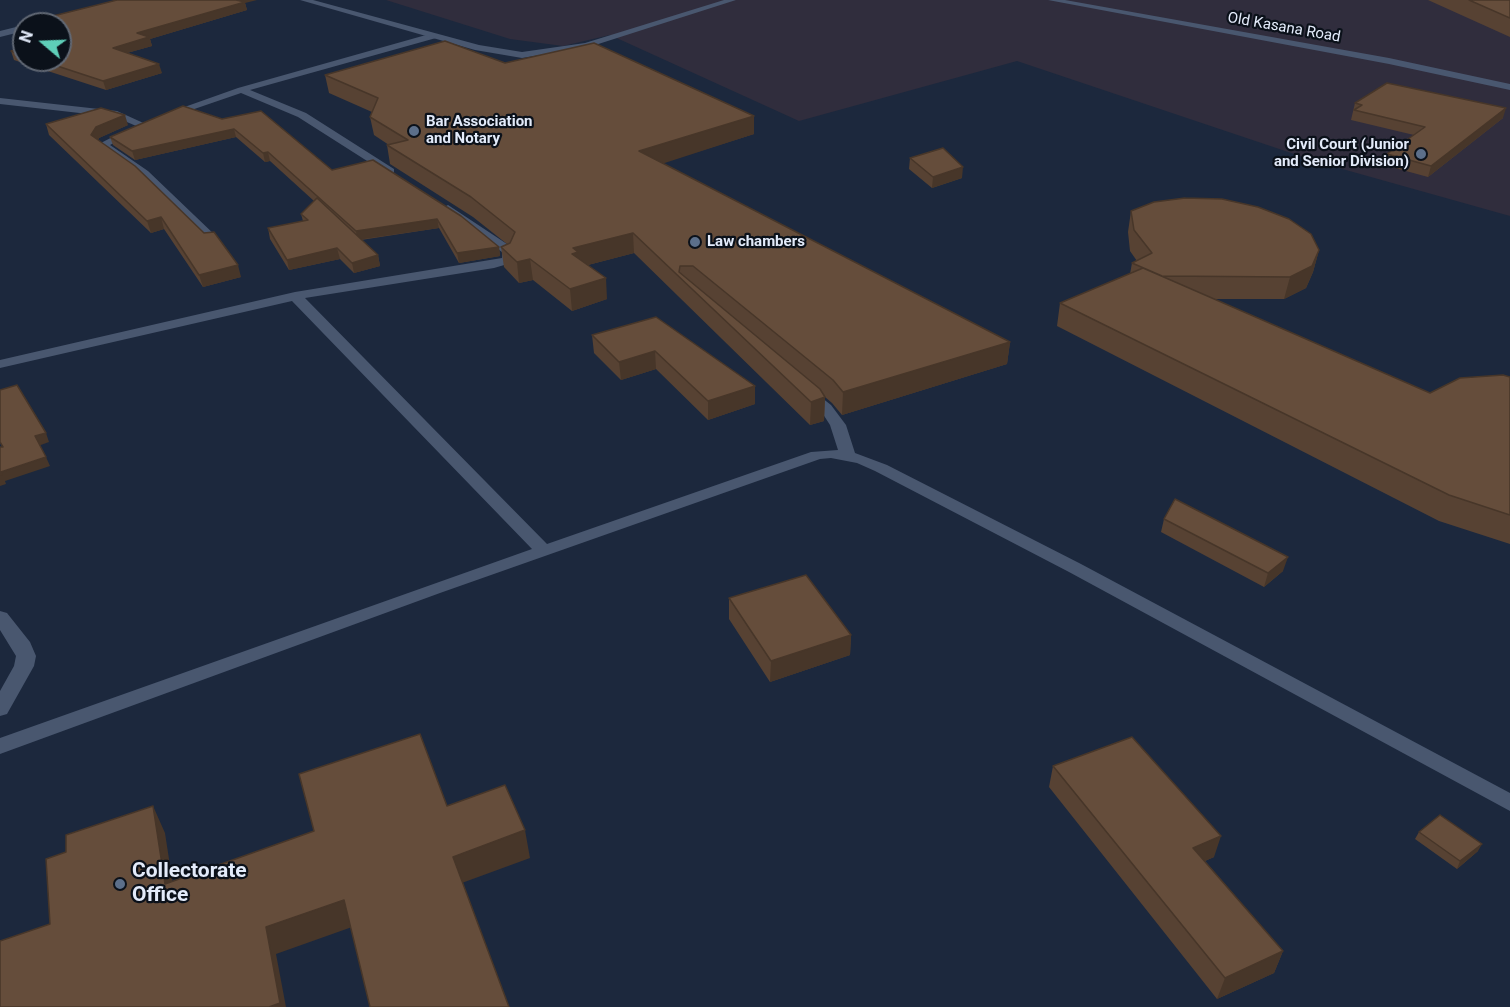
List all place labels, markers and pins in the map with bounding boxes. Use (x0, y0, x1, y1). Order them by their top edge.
place label: Bar Association and Notary (426, 113, 533, 148)
marker: Bar Association and Notary (407, 124, 421, 138)
place label: Civil Court (Junior and Senior Division) (1274, 136, 1409, 171)
marker: Civil Court (Junior and Senior Division) (1414, 147, 1428, 161)
place label: Law chambers (707, 233, 805, 251)
marker: Law chambers (688, 235, 702, 249)
place label: Collectorate Office (132, 859, 247, 909)
marker: Collectorate Office (113, 877, 127, 891)

